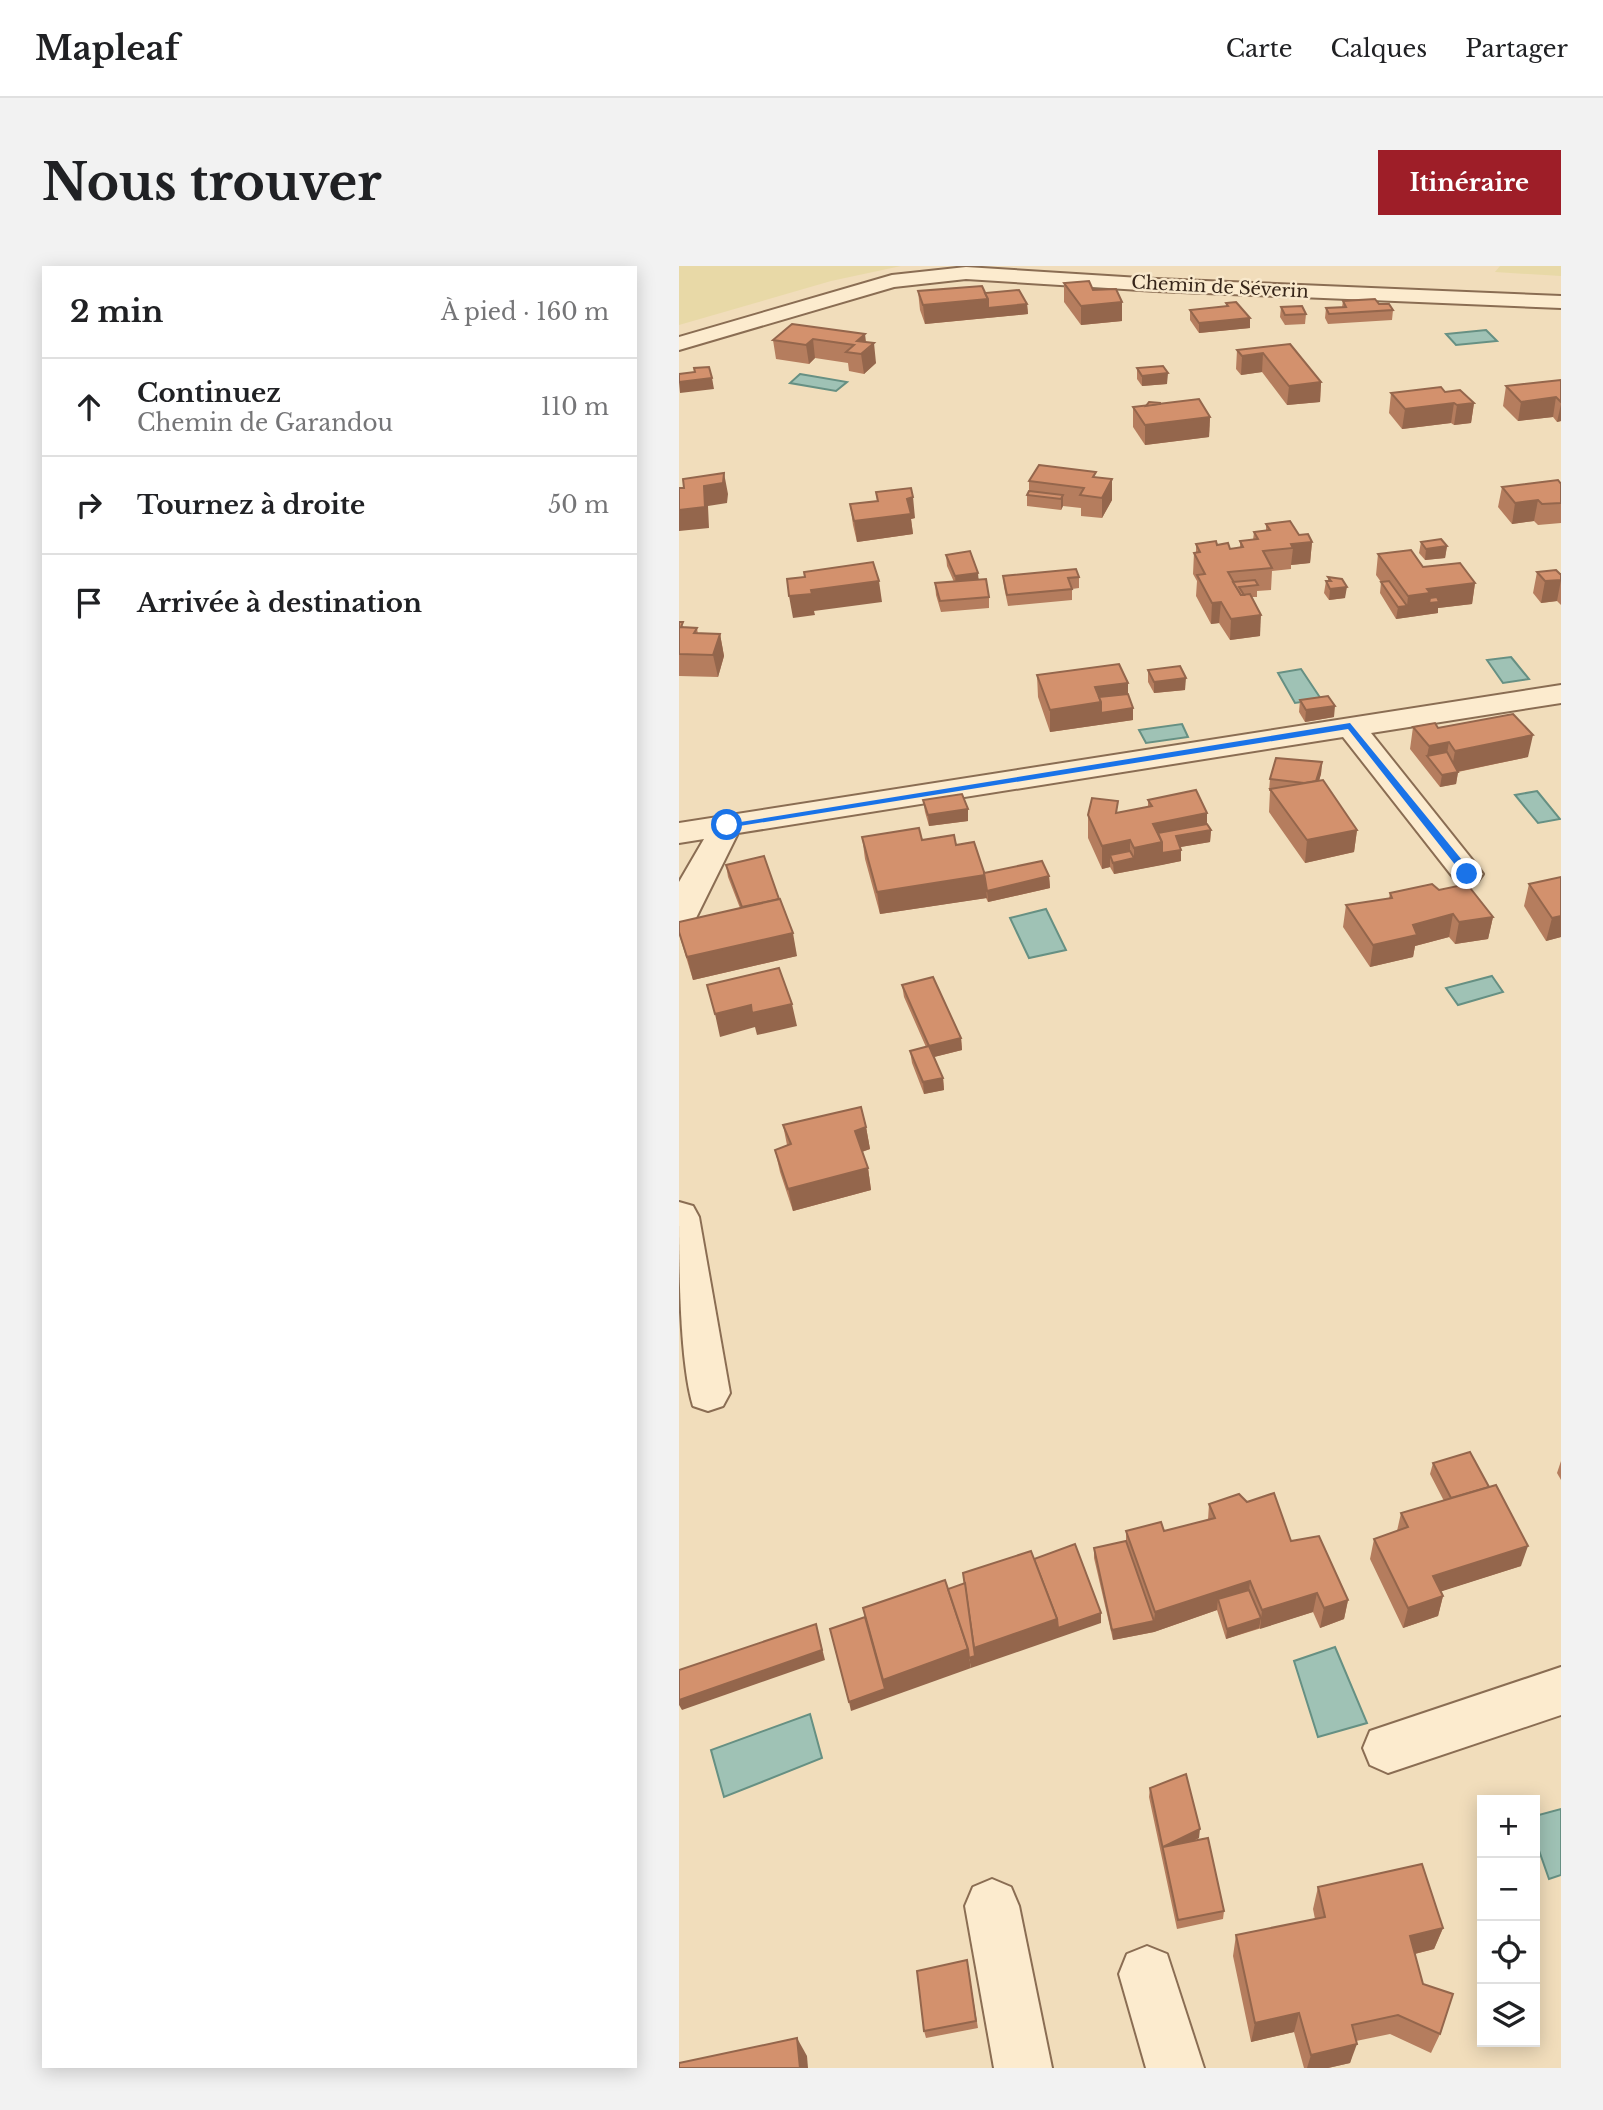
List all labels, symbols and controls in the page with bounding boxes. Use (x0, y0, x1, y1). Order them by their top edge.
text: Mapleaf (35, 28, 179, 69)
text: Carte (1226, 34, 1292, 63)
text: Calques (1330, 34, 1427, 63)
text: Partager (1465, 34, 1568, 63)
button: Itinéraire (1378, 150, 1561, 215)
text: Nous trouver (42, 152, 382, 213)
street label: Chemin de Séverin (1131, 271, 1309, 303)
text: 2 min (70, 293, 163, 330)
text: À pied · 160 m (441, 298, 609, 326)
text: Continuez (137, 377, 281, 409)
icon: ahead (70, 388, 108, 426)
text: 110 m (541, 393, 609, 421)
text: Chemin de Garandou (137, 409, 393, 437)
icon: right (70, 486, 108, 524)
text: Tournez à droite (137, 489, 365, 521)
text: 50 m (548, 491, 609, 519)
icon: arrive (70, 584, 108, 622)
text: Arrivée à destination (137, 587, 422, 619)
route start (711, 809, 742, 840)
route end (1451, 858, 1482, 889)
map controls (1477, 1795, 1540, 2047)
button: + (1477, 1795, 1540, 1858)
button: − (1477, 1858, 1540, 1921)
button: locate (1477, 1921, 1540, 1984)
button: layers (1477, 1984, 1540, 2047)

